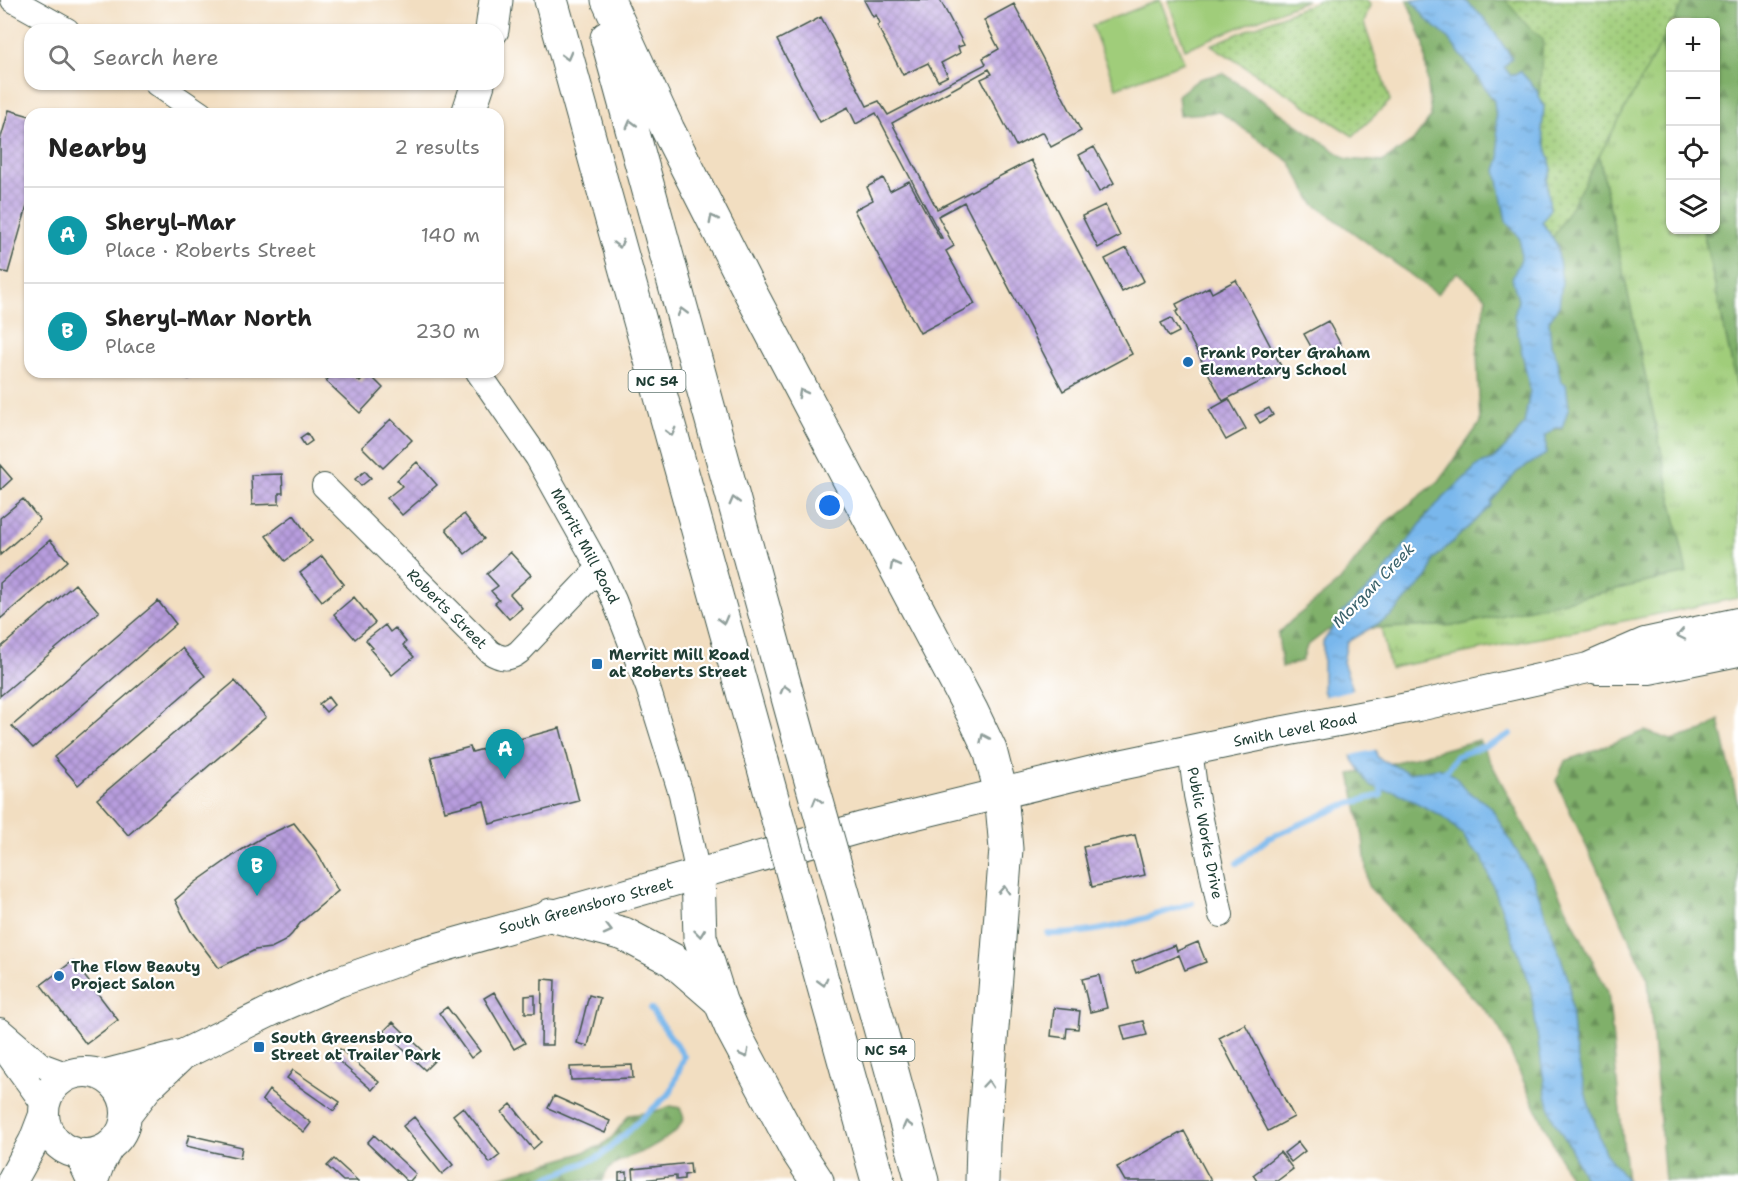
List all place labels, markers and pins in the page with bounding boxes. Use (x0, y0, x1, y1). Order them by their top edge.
place label: Frank Porter Graham Elementary School (1200, 343, 1371, 380)
marker: Frank Porter Graham Elementary School (1181, 355, 1195, 369)
place label: Merritt Mill Road at Roberts Street (609, 645, 750, 682)
marker: Merritt Mill Road at Roberts Street (590, 657, 604, 671)
pin: A (486, 730, 524, 779)
pin: B (238, 846, 276, 896)
place label: The Flow Beauty Project Salon (71, 957, 200, 994)
marker: The Flow Beauty Project Salon (52, 969, 66, 983)
place label: South Greensboro Street at Trailer Park (271, 1028, 441, 1065)
marker: South Greensboro Street at Trailer Park (252, 1040, 266, 1054)

